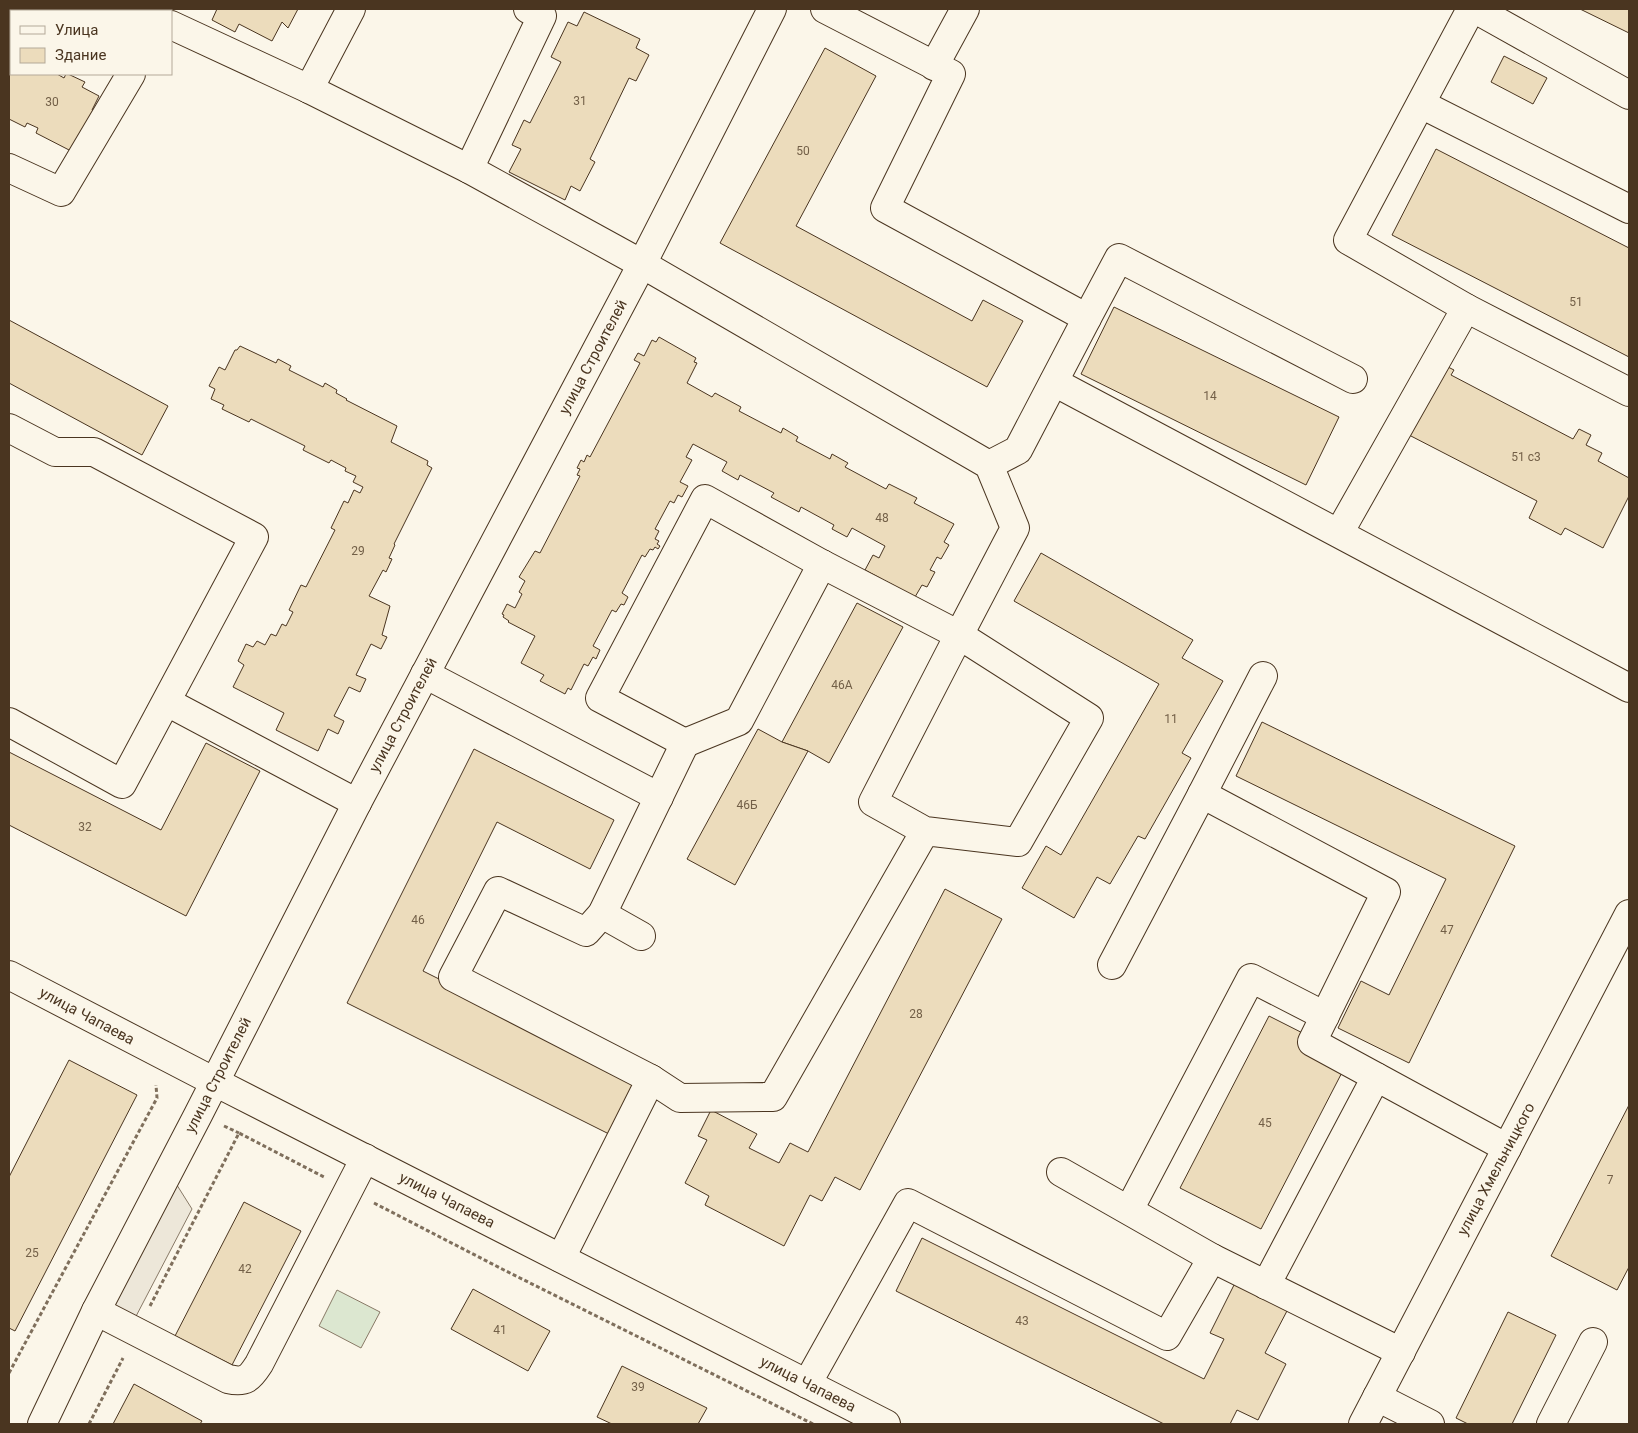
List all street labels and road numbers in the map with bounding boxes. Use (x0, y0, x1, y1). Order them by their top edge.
street label: улица Строителей (555, 297, 631, 417)
street label: улица Строителей (365, 655, 441, 775)
street label: улица Чапаева (36, 983, 138, 1049)
street label: улица Строителей (181, 1014, 255, 1136)
street label: улица Хмельницкого (1453, 1100, 1539, 1238)
street label: улица Чапаева (396, 1168, 498, 1232)
street label: улица Чапаева (757, 1352, 859, 1416)

